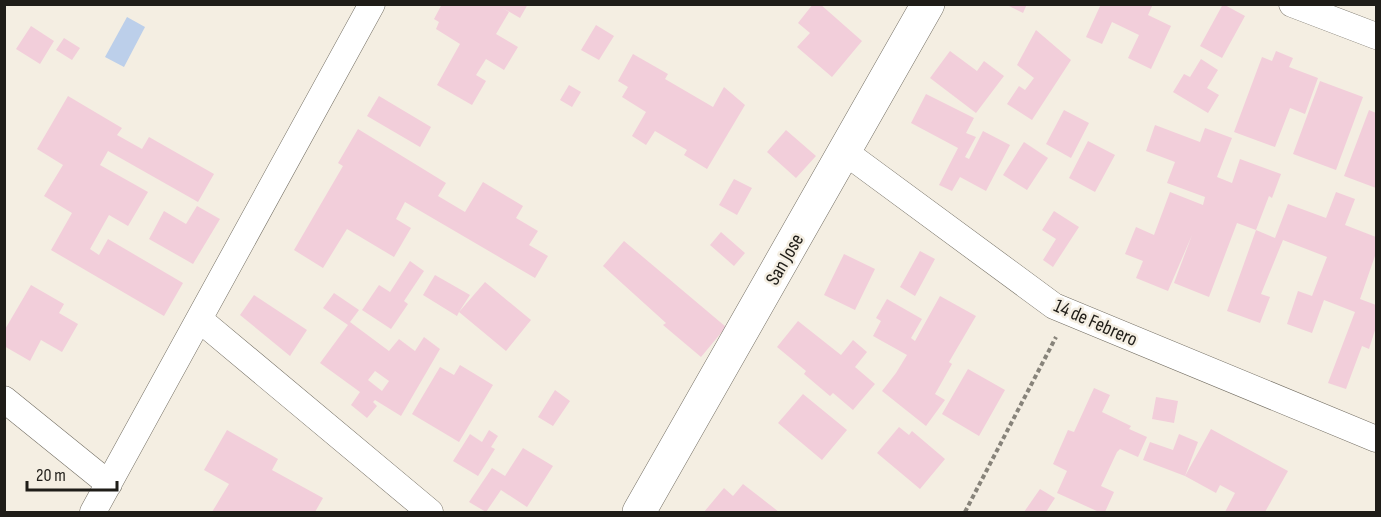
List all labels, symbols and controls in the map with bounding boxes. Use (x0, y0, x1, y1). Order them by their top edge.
street label: San Jose (761, 229, 809, 290)
street label: 14 de Febrero (1050, 294, 1141, 352)
scale bar (27, 454, 117, 492)
text: 20 m (36, 465, 66, 486)

